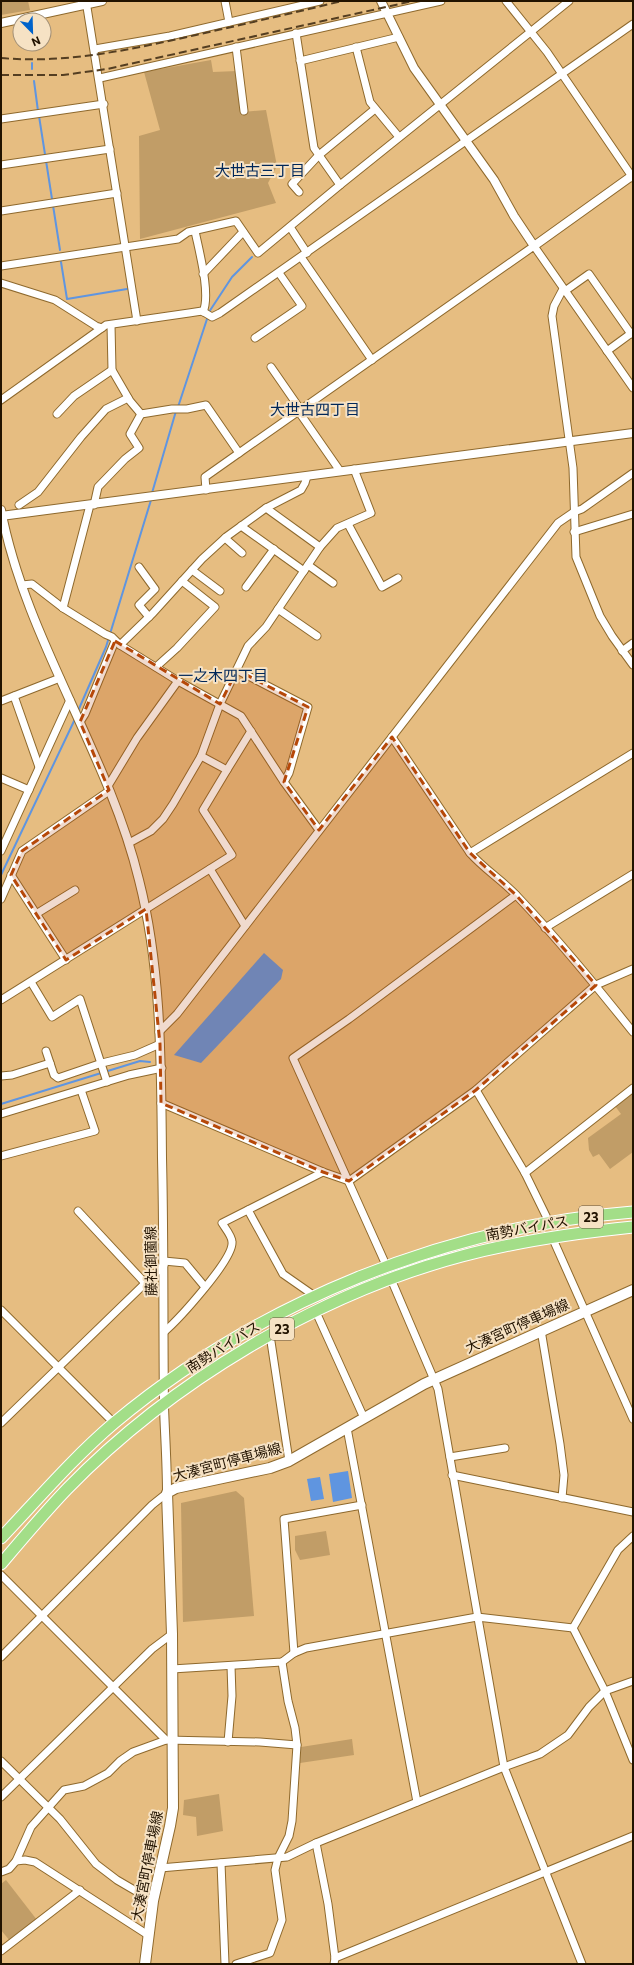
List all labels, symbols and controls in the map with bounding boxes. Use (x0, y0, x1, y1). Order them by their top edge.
north arrow (12, 12, 52, 52)
text: N (30, 34, 42, 49)
district label: 大世古三丁目 (215, 161, 305, 179)
district label: 大世古四丁目 (270, 400, 360, 418)
district label: 一之木四丁目 (178, 666, 268, 684)
road number: 23 (579, 1206, 603, 1228)
street label: 南勢バイパス (484, 1212, 570, 1243)
street label: 藤社御薗線 (141, 1226, 160, 1296)
street label: 大湊宮町停車場線 (462, 1295, 571, 1356)
street label: 南勢バイパス (183, 1317, 263, 1376)
road number: 23 (270, 1318, 294, 1340)
street label: 大湊宮町停車場線 (171, 1439, 283, 1484)
street label: 大湊宮町停車場線 (127, 1809, 166, 1922)

